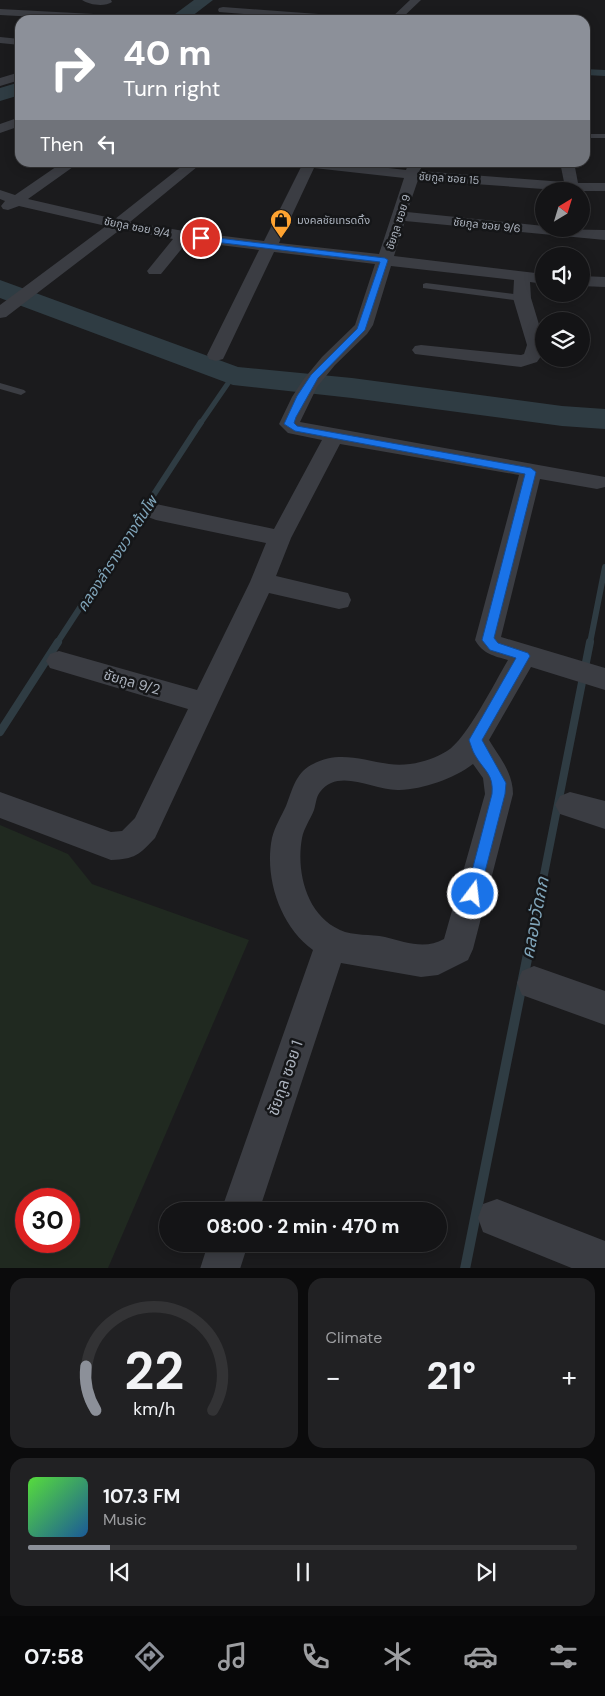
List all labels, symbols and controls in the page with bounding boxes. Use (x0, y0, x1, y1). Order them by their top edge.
text: 40 m (123, 30, 212, 76)
icon: right (40, 35, 105, 100)
text: Turn right (123, 74, 220, 103)
icon: left (93, 130, 121, 158)
text: Then (40, 132, 83, 157)
street label: ชัยกูล ซอย 15 (418, 169, 480, 187)
north arrow (535, 182, 590, 238)
map controls (535, 182, 590, 367)
street label: ชัยกูล ซอย 9 (383, 193, 414, 251)
shop icon: มงคลชัยเทรดดิ้ง (269, 208, 293, 239)
place label: มงคลชัยเทรดดิ้ง (297, 213, 370, 227)
street label: ชัยกูล ซอย 9/4 (103, 214, 171, 240)
street label: ชัยกูล ซอย 9/6 (453, 215, 521, 236)
pin (180, 217, 222, 259)
icon: arrive (187, 224, 215, 252)
button: sound (535, 247, 590, 302)
button: layers (535, 312, 590, 367)
water label: คลองลำรางขวางต้นโพ (72, 491, 163, 616)
street label: ชัยกูล 9/2 (102, 665, 162, 699)
position arrow (446, 867, 498, 919)
water label: คลองวัดกก (515, 874, 555, 961)
street label: ชัยกูล ซอย 1 (262, 1038, 308, 1118)
speed limit sign: 30 (15, 1188, 80, 1253)
text: 08:00 · 2 min · 470 m (207, 1214, 399, 1239)
text: Climate (326, 1327, 382, 1348)
text: 22 (124, 1337, 184, 1405)
text: 21° (426, 1351, 476, 1401)
text: − (326, 1359, 341, 1396)
text: + (562, 1359, 577, 1396)
text: km/h (133, 1397, 175, 1421)
text: 107.3 FM (103, 1484, 180, 1509)
text: Music (103, 1509, 147, 1530)
icon: previous (106, 1558, 134, 1586)
icon: pause (289, 1558, 317, 1586)
icon: next (472, 1558, 500, 1586)
icon: directions (132, 1639, 167, 1674)
icon: music (215, 1639, 250, 1674)
icon: phone (298, 1639, 333, 1674)
icon: climate (380, 1639, 415, 1674)
icon: car (463, 1639, 498, 1674)
icon: filters (546, 1639, 581, 1674)
text: 07:58 (24, 1642, 84, 1671)

